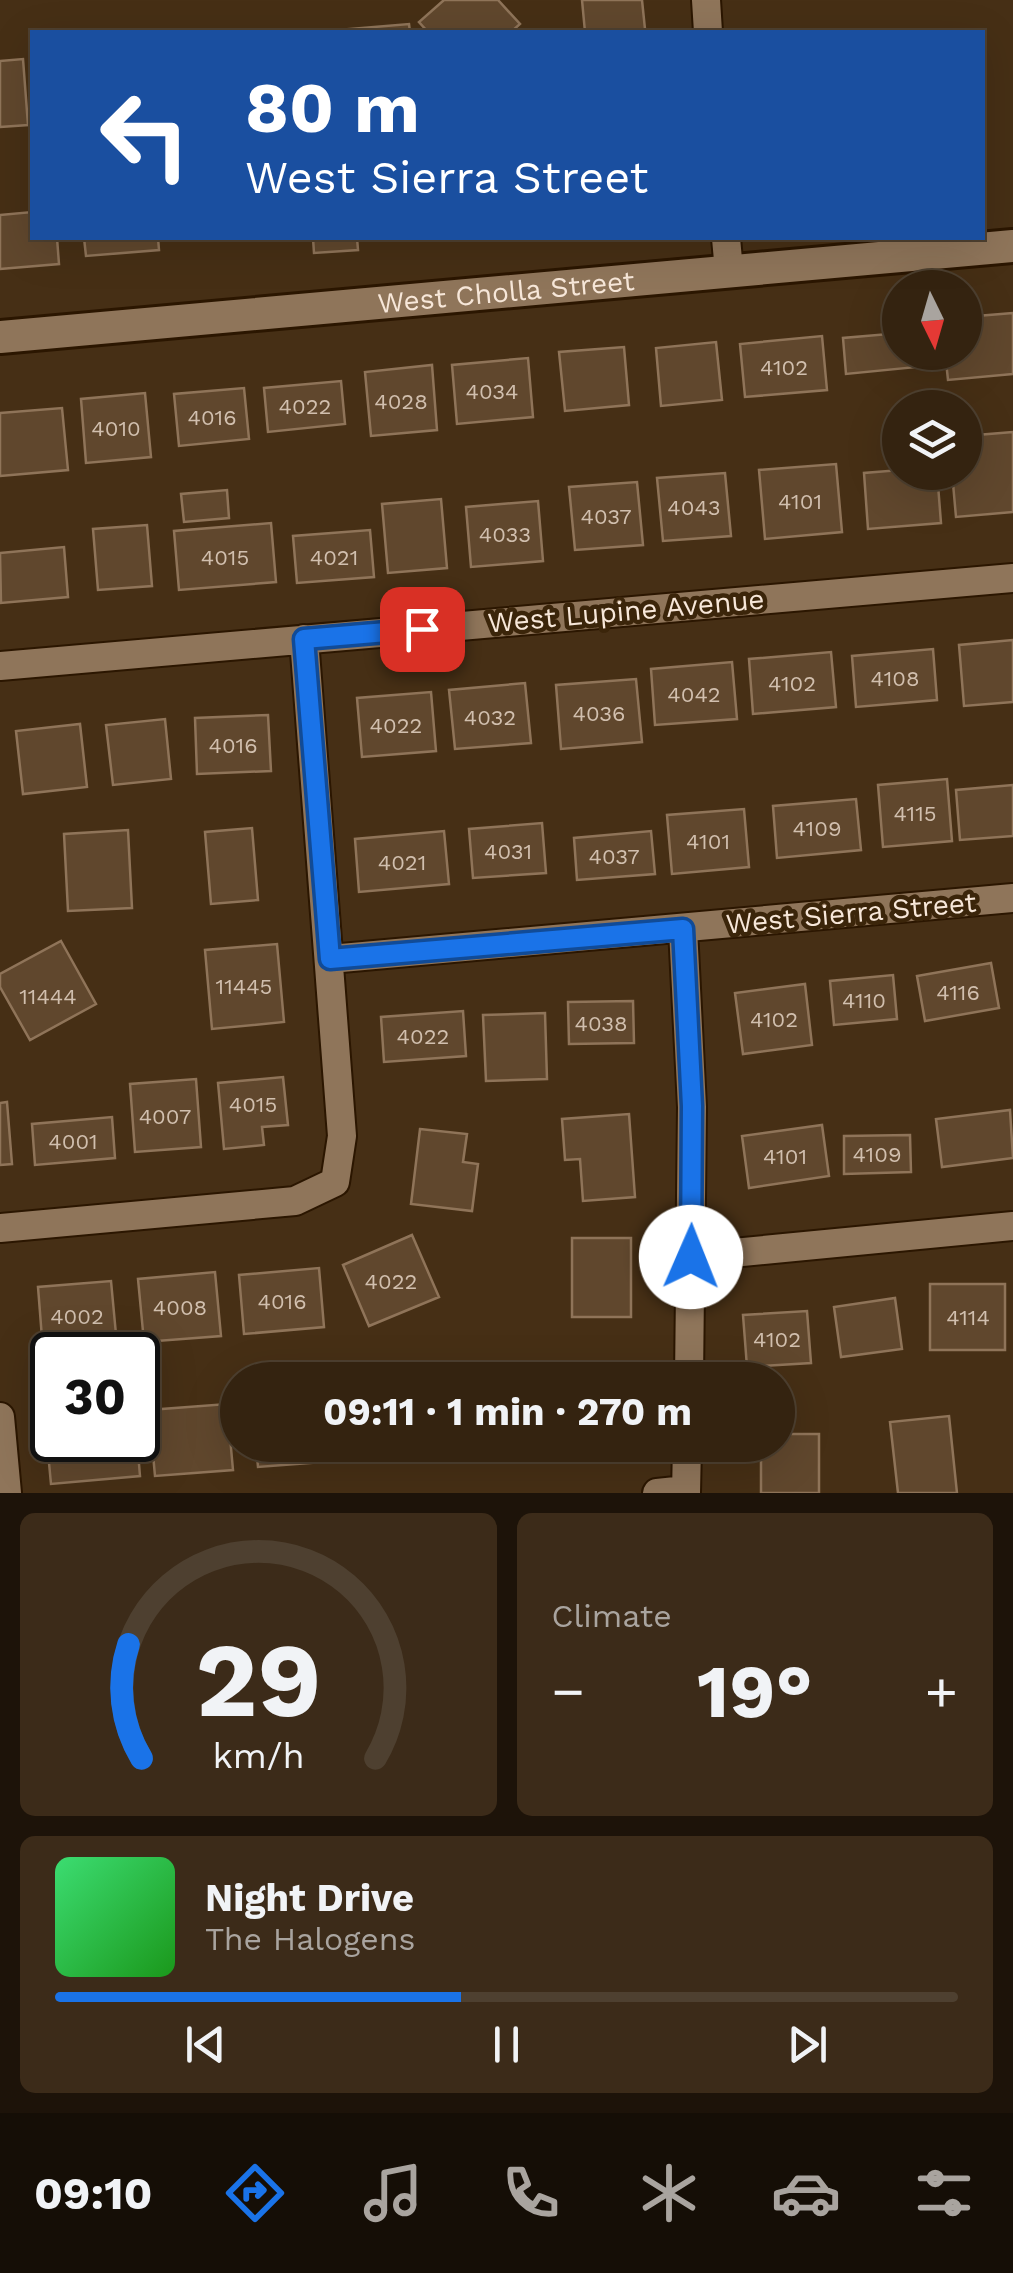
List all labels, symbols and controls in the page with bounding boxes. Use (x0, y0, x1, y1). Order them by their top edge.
text: 80 m (245, 67, 420, 149)
icon: left (80, 70, 210, 200)
text: West Sierra Street (245, 151, 648, 204)
street label: West Cholla Street (376, 264, 636, 320)
north arrow (882, 270, 982, 370)
map controls (882, 270, 982, 490)
house number: 4102 (760, 355, 808, 380)
house number: 4034 (466, 379, 518, 404)
house number: 4028 (374, 389, 428, 414)
button: layers (882, 390, 982, 490)
house number: 4022 (279, 394, 331, 419)
house number: 4016 (187, 405, 237, 430)
house number: 4010 (91, 416, 141, 441)
house number: 4101 (778, 489, 822, 514)
house number: 4043 (667, 495, 721, 520)
house number: 4037 (581, 504, 631, 529)
house number: 4033 (479, 522, 531, 547)
house number: 4015 (201, 545, 249, 570)
house number: 4021 (310, 545, 358, 570)
street label: West Lupine Avenue (486, 582, 766, 640)
pin (380, 587, 465, 672)
icon: arrive (395, 602, 450, 657)
house number: 4108 (871, 666, 919, 691)
house number: 4102 (768, 671, 816, 696)
house number: 4042 (667, 682, 721, 707)
house number: 4036 (573, 701, 625, 726)
house number: 4032 (464, 705, 516, 730)
house number: 4022 (370, 713, 422, 738)
house number: 4016 (208, 733, 258, 758)
house number: 4115 (893, 801, 937, 826)
house number: 4109 (793, 816, 841, 841)
house number: 4101 (686, 829, 730, 854)
house number: 4031 (484, 839, 532, 864)
house number: 4037 (589, 844, 639, 869)
house number: 4021 (378, 850, 426, 875)
street label: West Sierra Street (725, 886, 978, 940)
house number: 11445 (216, 974, 272, 999)
house number: 4116 (936, 980, 980, 1005)
house number: 11444 (19, 984, 77, 1009)
house number: 4110 (842, 988, 886, 1013)
house number: 4102 (750, 1007, 798, 1032)
house number: 4038 (574, 1011, 628, 1036)
house number: 4022 (397, 1024, 449, 1049)
house number: 4015 (229, 1092, 277, 1117)
house number: 4007 (139, 1104, 191, 1129)
house number: 4001 (48, 1129, 98, 1154)
house number: 4109 (853, 1142, 901, 1167)
house number: 4101 (763, 1144, 807, 1169)
position arrow (639, 1205, 743, 1309)
house number: 4022 (365, 1269, 417, 1294)
house number: 4016 (257, 1289, 307, 1314)
house number: 4008 (153, 1295, 207, 1320)
house number: 4002 (50, 1304, 104, 1329)
house number: 4114 (946, 1305, 990, 1330)
house number: 4102 (753, 1327, 801, 1352)
speed limit sign: 30 (30, 1332, 160, 1462)
text: 09:11 · 1 min · 270 m (323, 1390, 692, 1434)
text: Climate (552, 1597, 672, 1635)
text: 29 (195, 1619, 321, 1741)
text: 19° (697, 1647, 813, 1735)
text: − (552, 1659, 585, 1723)
text: + (925, 1659, 958, 1723)
text: km/h (212, 1735, 304, 1777)
text: Night Drive (205, 1876, 414, 1920)
text: The Halogens (205, 1920, 415, 1958)
icon: previous (178, 2017, 233, 2072)
icon: pause (479, 2017, 534, 2072)
icon: next (780, 2017, 835, 2072)
icon: directions (220, 2158, 290, 2228)
icon: music (358, 2158, 428, 2228)
icon: phone (496, 2158, 566, 2228)
icon: climate (634, 2158, 704, 2228)
icon: car (771, 2158, 841, 2228)
icon: filters (909, 2158, 979, 2228)
text: 09:10 (34, 2167, 153, 2220)

